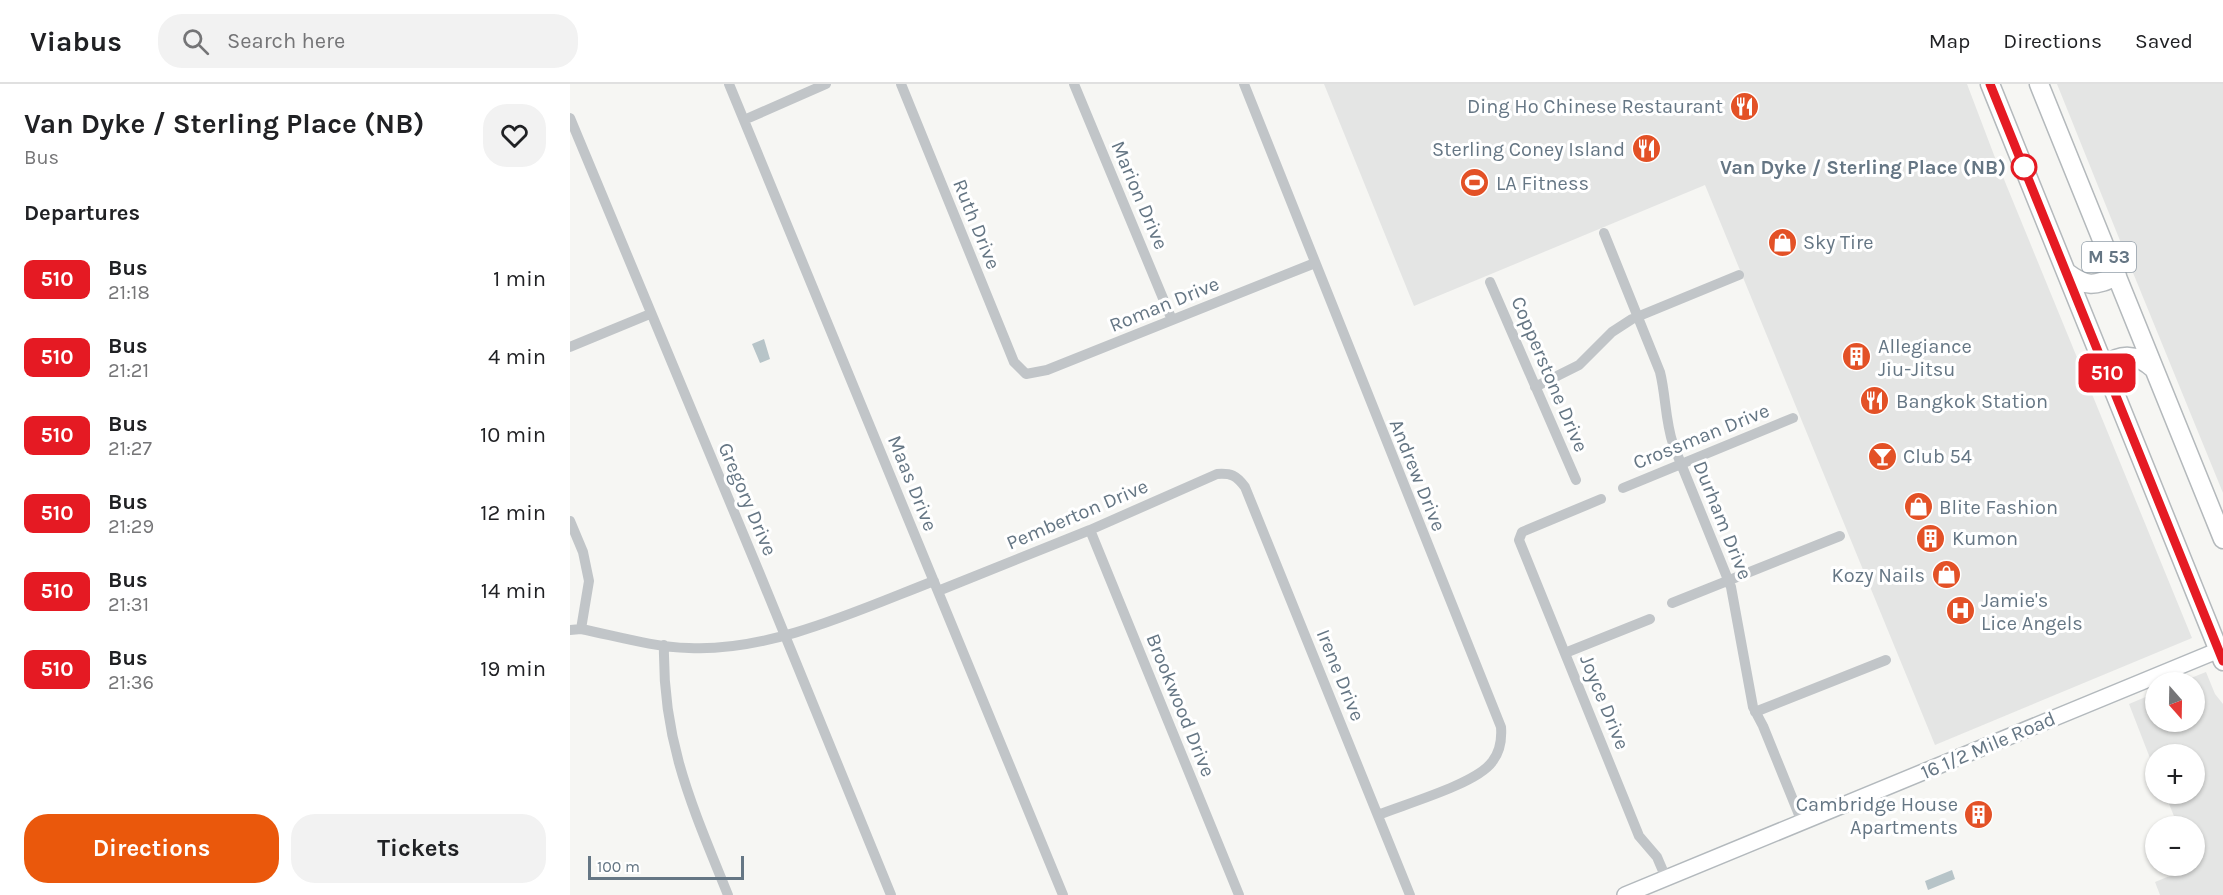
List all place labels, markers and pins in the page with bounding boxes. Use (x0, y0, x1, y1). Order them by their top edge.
restaurant icon: Ding Ho Chinese Restaurant (1728, 90, 1760, 122)
place label: Ding Ho Chinese Restaurant (1467, 95, 1723, 118)
restaurant icon: Sterling Coney Island (1630, 133, 1662, 165)
place label: Sterling Coney Island (1432, 138, 1625, 161)
marker: Van Dyke / Sterling Place (NB) (2011, 154, 2037, 180)
place label: Van Dyke / Sterling Place (NB) (1720, 156, 2006, 179)
sports icon: LA Fitness (1459, 167, 1491, 199)
place label: LA Fitness (1496, 172, 1589, 195)
shop icon: Sky Tire (1766, 226, 1798, 258)
place label: Sky Tire (1803, 231, 1874, 254)
place label: Allegiance Jiu-Jitsu (1878, 335, 1972, 381)
building icon: Allegiance Jiu-Jitsu (1841, 341, 1873, 373)
restaurant icon: Bangkok Station (1859, 385, 1891, 417)
place label: Bangkok Station (1896, 390, 2048, 413)
bar icon: Club 54 (1866, 440, 1898, 472)
place label: Club 54 (1903, 445, 1972, 468)
shop icon: Blite Fashion (1902, 491, 1934, 523)
place label: Blite Fashion (1939, 496, 2058, 519)
building icon: Kumon (1915, 522, 1947, 554)
place label: Kumon (1952, 527, 2018, 550)
shop icon: Kozy Nails (1930, 559, 1962, 591)
place label: Kozy Nails (1832, 564, 1925, 587)
place label: Jamie's Lice Angels (1981, 589, 2083, 635)
hospital icon: Jamie's Lice Angels (1944, 595, 1976, 627)
place label: Cambridge House Apartments (1796, 793, 1958, 839)
building icon: Cambridge House Apartments (1963, 799, 1995, 831)

